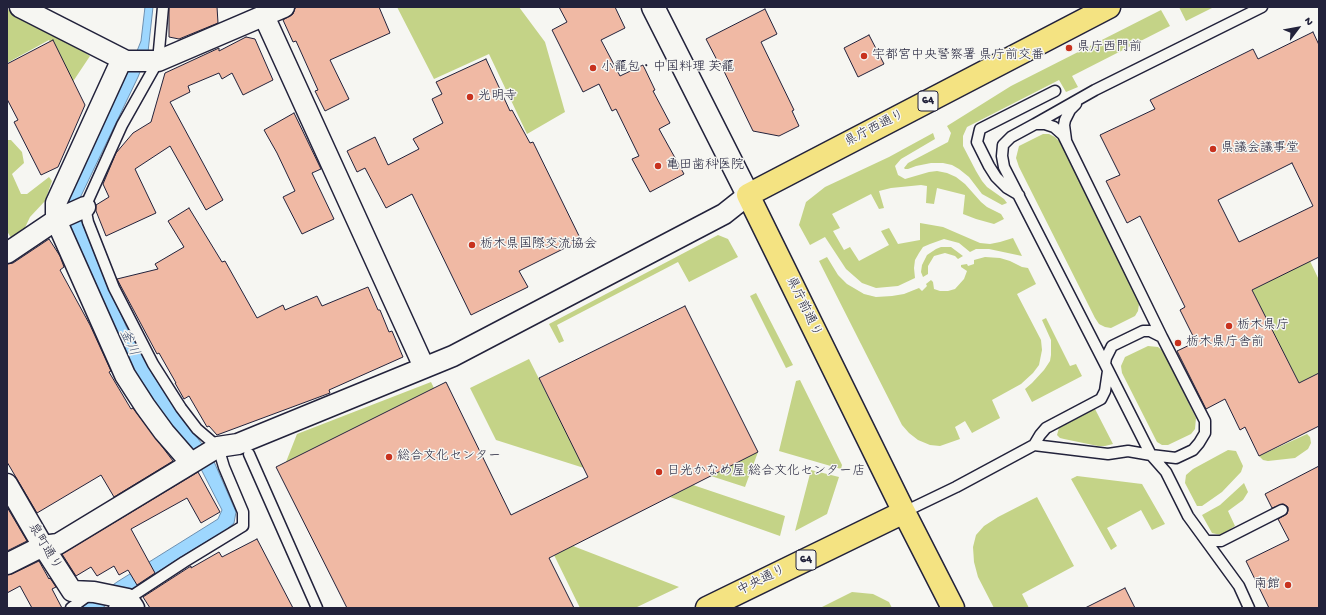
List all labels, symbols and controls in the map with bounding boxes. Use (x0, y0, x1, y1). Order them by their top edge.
north arrow (1278, 8, 1318, 48)
text: N (1301, 15, 1315, 28)
place label: 県庁西門前 (1077, 40, 1142, 56)
marker: 県庁西門前 (1064, 43, 1074, 53)
place label: 宇都宮中央警察署 県庁前交番 (872, 48, 1044, 64)
marker: 宇都宮中央警察署 県庁前交番 (859, 51, 869, 61)
place label: 小籠包・中国料理 芙籠 (601, 60, 734, 76)
marker: 小籠包・中国料理 芙籠 (588, 63, 598, 73)
place label: 光明寺 (478, 89, 517, 105)
road number: 64 (918, 91, 938, 111)
marker: 光明寺 (465, 92, 475, 102)
street label: 県庁西通り (843, 107, 907, 151)
place label: 県議会議事堂 (1221, 141, 1299, 157)
marker: 県議会議事堂 (1208, 144, 1218, 154)
place label: 亀田歯科医院 (666, 158, 744, 174)
marker: 亀田歯科医院 (653, 161, 663, 171)
place label: 栃木県国際交流協会 (480, 237, 597, 253)
marker: 栃木県国際交流協会 (467, 240, 477, 250)
street label: 県庁前通り (782, 274, 824, 340)
place label: 栃木県庁 (1237, 318, 1289, 334)
marker: 栃木県庁 (1224, 321, 1234, 331)
water label: 釜川 (114, 327, 142, 359)
place label: 栃木県庁舎前 (1186, 335, 1264, 351)
marker: 栃木県庁舎前 (1173, 338, 1183, 348)
place label: 総合文化センター (397, 449, 501, 465)
marker: 総合文化センター (384, 452, 394, 462)
place label: 日光かなめ屋 総合文化センター店 (667, 464, 865, 480)
marker: 日光かなめ屋 総合文化センター店 (654, 467, 664, 477)
street label: 泉町通り (24, 521, 64, 573)
road number: 64 (796, 550, 816, 570)
street label: 中央通り (735, 563, 789, 599)
place label: 南館 (1254, 577, 1280, 593)
marker: 南館 (1283, 580, 1293, 590)

